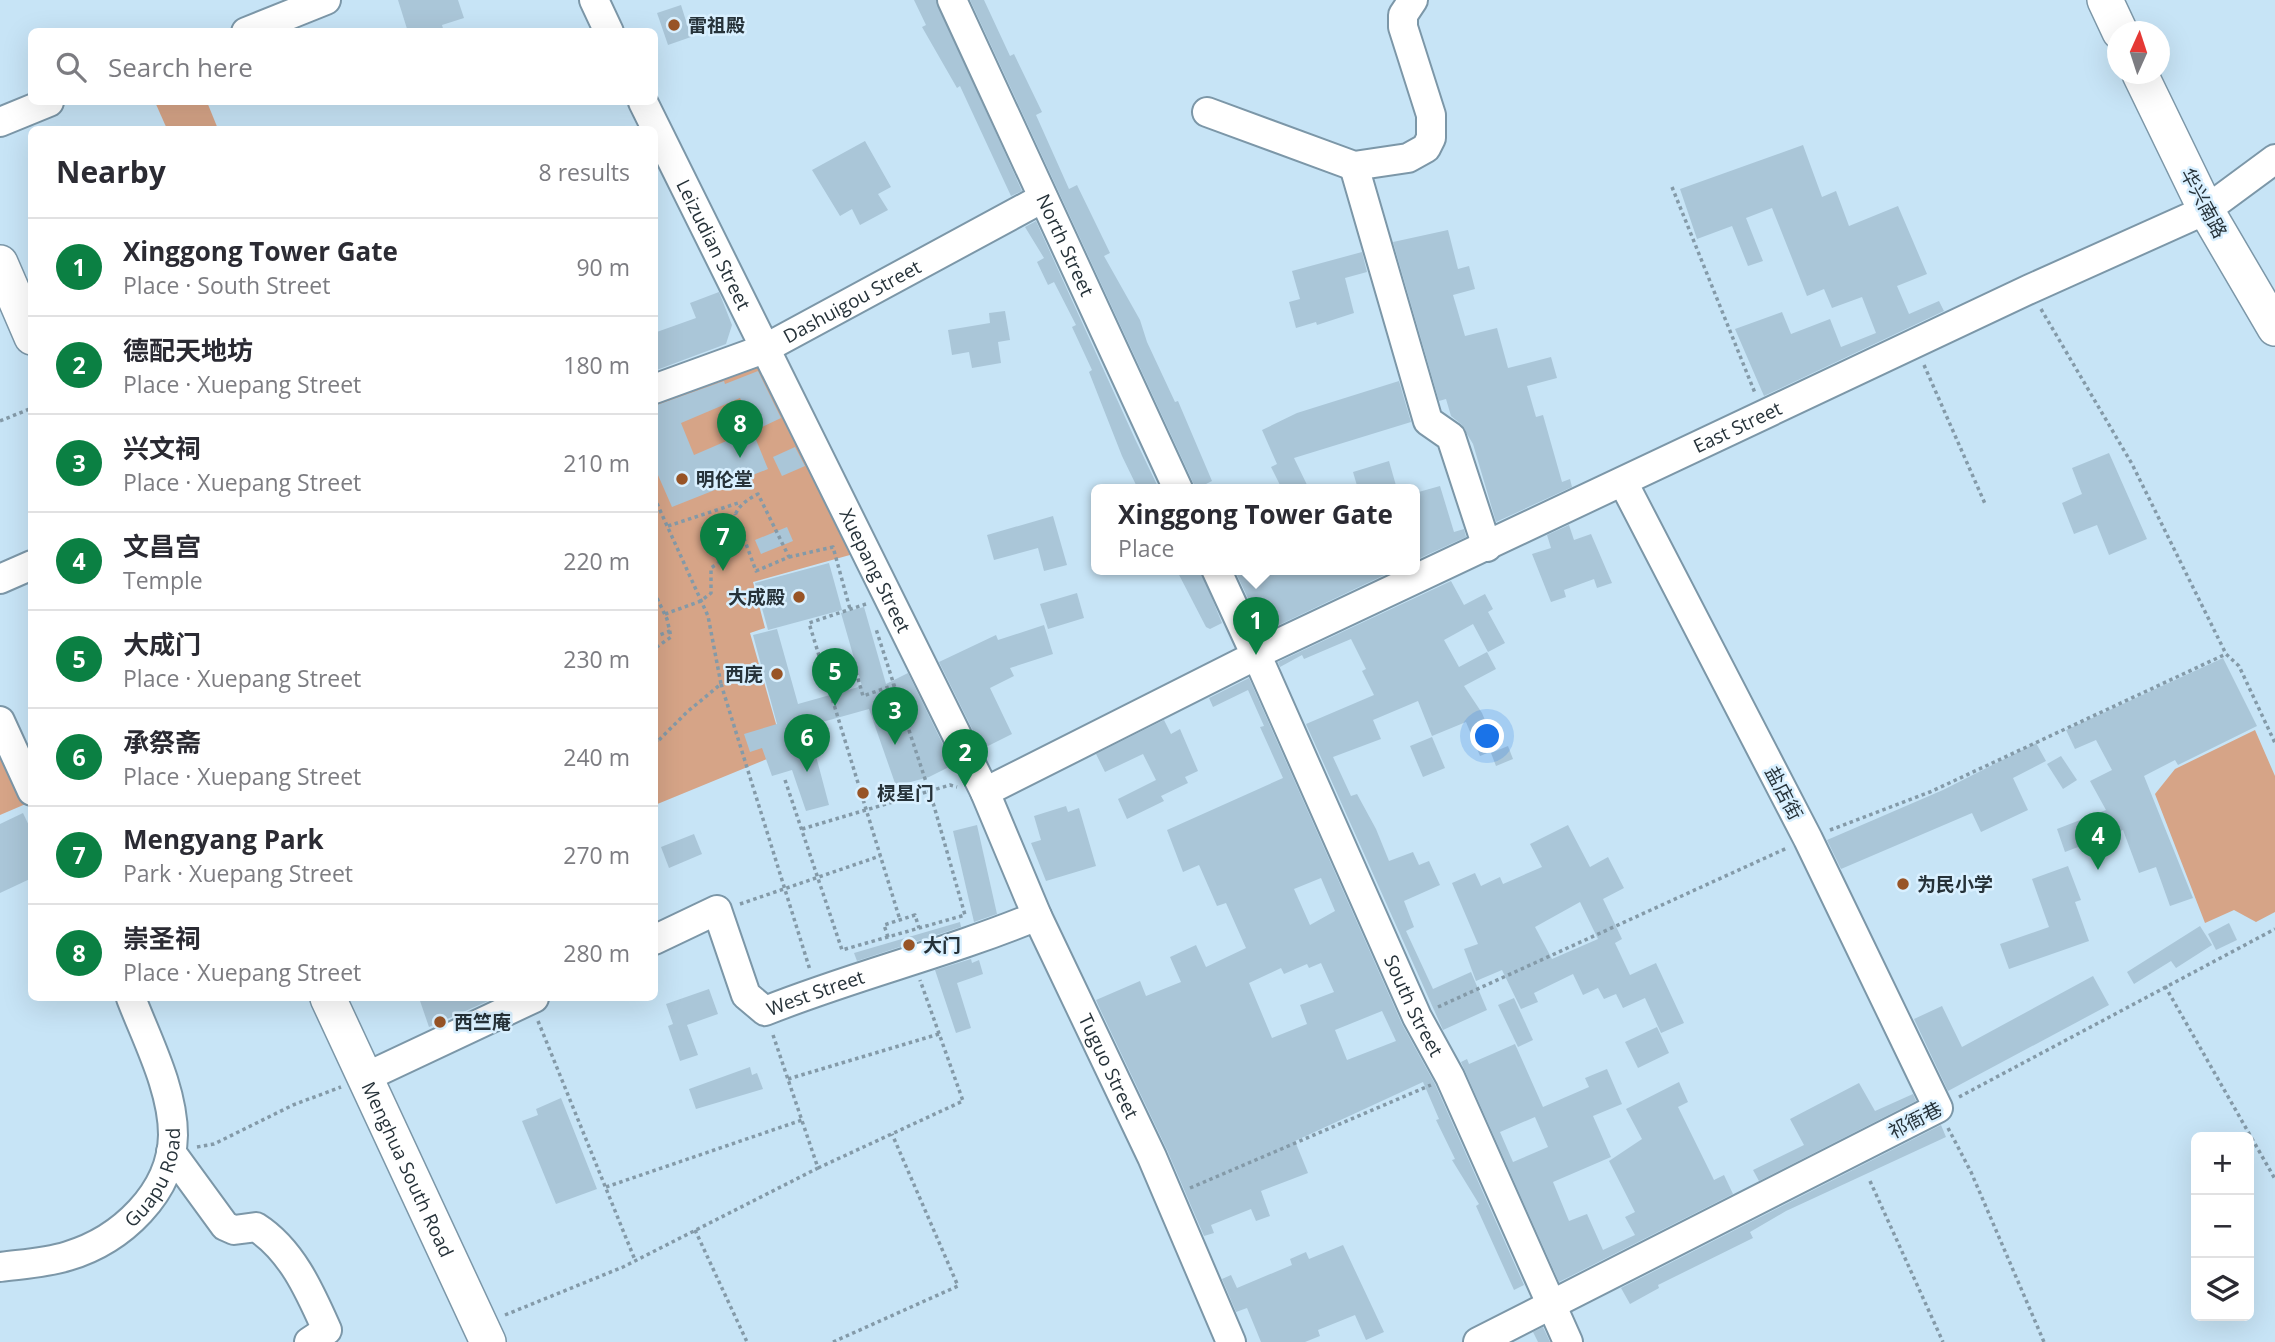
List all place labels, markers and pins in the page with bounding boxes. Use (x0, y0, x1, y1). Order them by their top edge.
place label: 雷祖殿 (688, 12, 745, 38)
marker: 雷祖殿 (666, 17, 682, 33)
pin: 8 (717, 400, 763, 458)
place label: 明伦堂 (696, 466, 753, 492)
marker: 明伦堂 (674, 471, 690, 487)
pin: 7 (700, 513, 746, 571)
place label: 大成殿 (728, 584, 785, 610)
marker: 大成殿 (791, 589, 807, 605)
pin: 1 (1233, 597, 1279, 655)
pin: 5 (812, 648, 858, 706)
place label: 西庑 (725, 661, 763, 687)
marker: 西庑 (769, 666, 785, 682)
pin: 3 (872, 687, 918, 745)
pin: 6 (784, 714, 830, 772)
pin: 2 (942, 729, 988, 787)
place label: 棂星门 (877, 780, 934, 806)
marker: 棂星门 (855, 785, 871, 801)
pin: 4 (2075, 812, 2121, 870)
place label: 为民小学 (1917, 871, 1993, 897)
marker: 为民小学 (1895, 876, 1911, 892)
place label: 大门 (923, 932, 961, 958)
marker: 大门 (901, 937, 917, 953)
place label: 西竺庵 (454, 1009, 511, 1035)
marker: 西竺庵 (432, 1014, 448, 1030)

